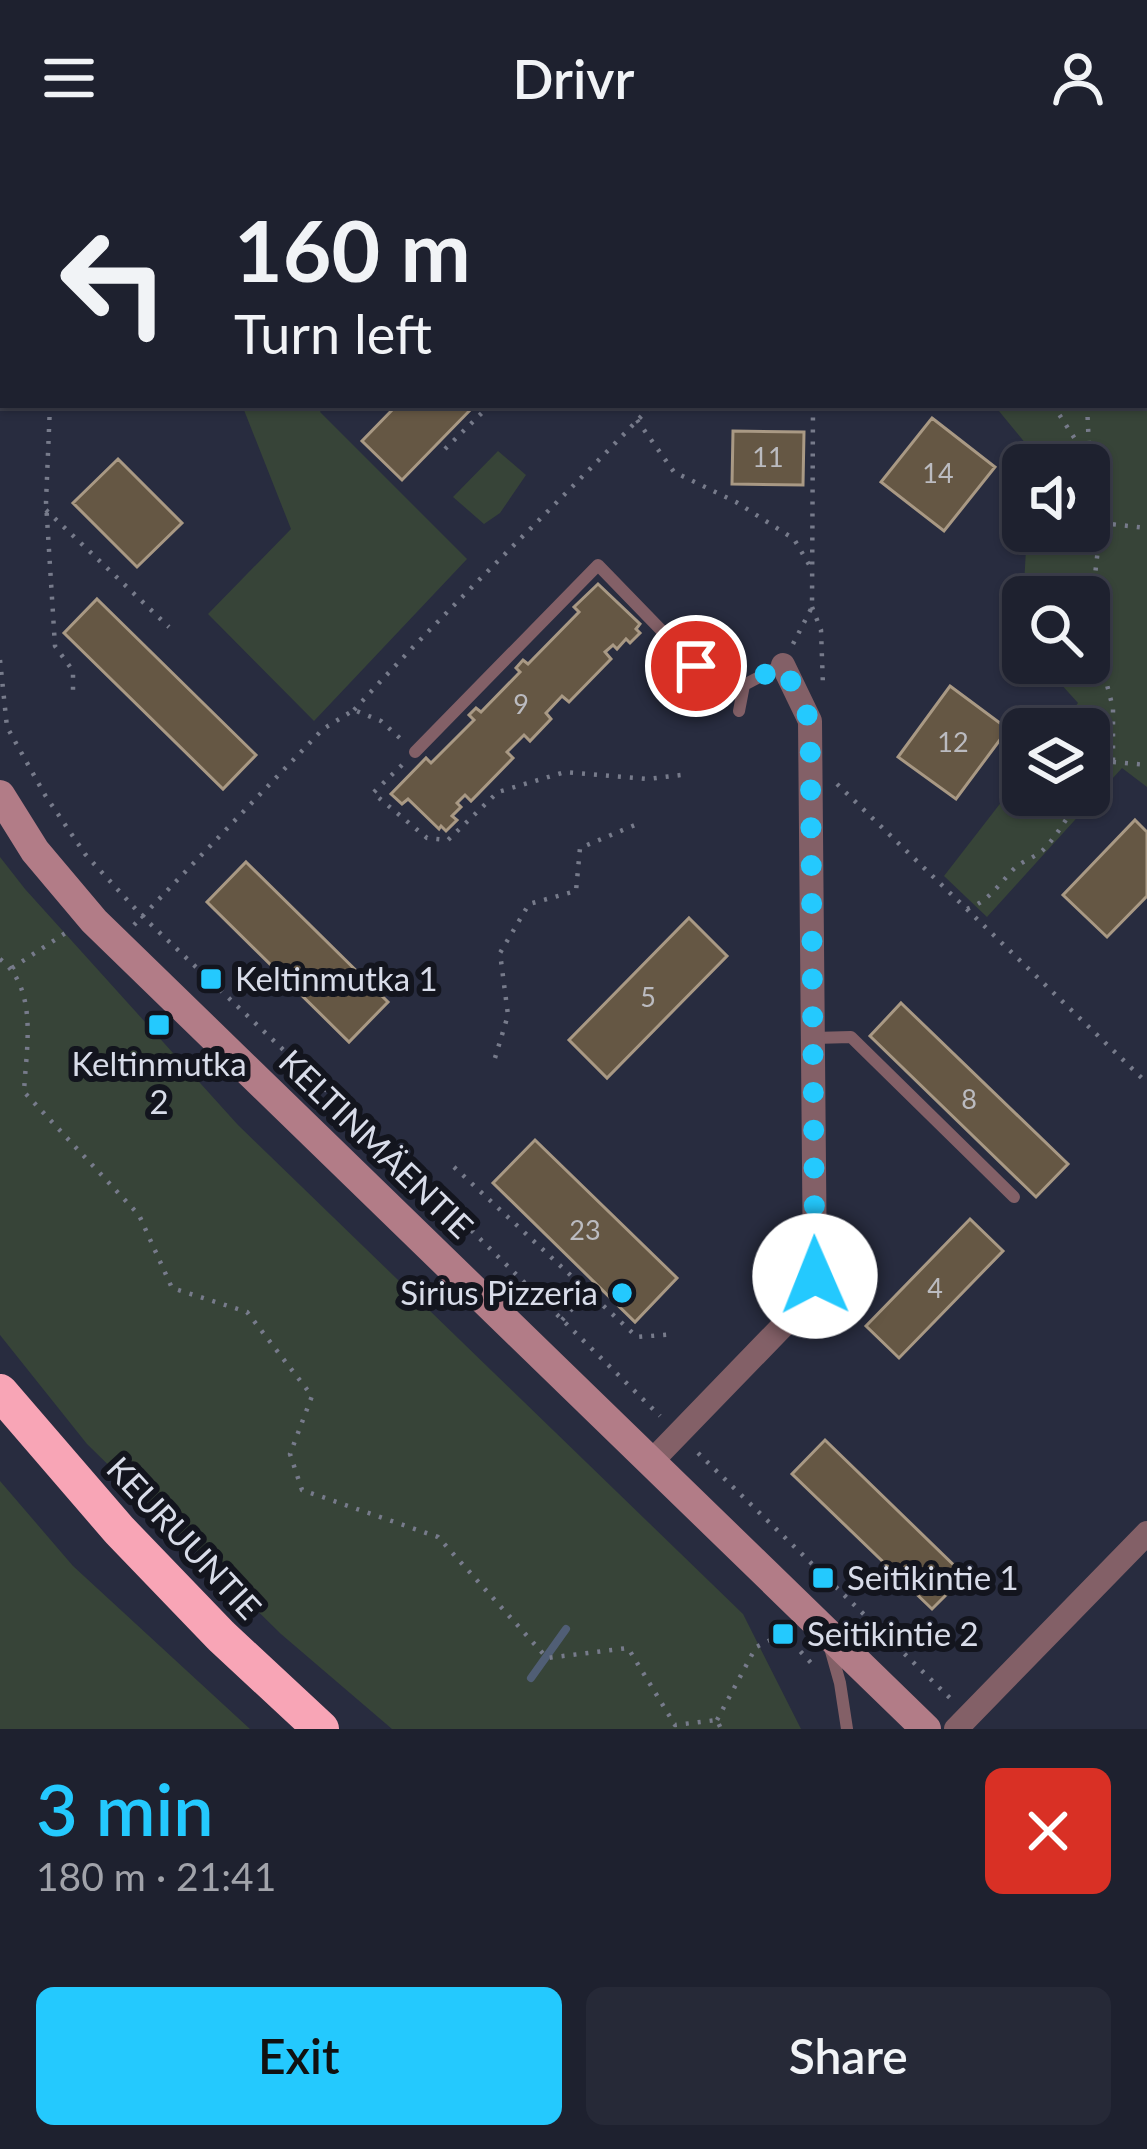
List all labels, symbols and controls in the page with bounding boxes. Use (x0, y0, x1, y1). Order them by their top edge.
icon: menu (36, 45, 102, 111)
icon: person (1045, 45, 1111, 111)
text: Drivr (513, 46, 635, 111)
text: 160 m (234, 199, 471, 300)
icon: left (36, 204, 192, 360)
text: Turn left (234, 301, 432, 366)
house number: 11 (752, 440, 784, 473)
map controls (1002, 444, 1110, 816)
button: sound (1002, 444, 1110, 552)
house number: 14 (922, 456, 954, 489)
button: search (1002, 576, 1110, 684)
pin (645, 615, 747, 717)
icon: arrive (663, 633, 729, 699)
house number: 9 (513, 687, 529, 720)
button: layers (1002, 708, 1110, 816)
house number: 12 (937, 725, 969, 758)
place label: Keltinmutka 1 (235, 958, 438, 998)
marker: Keltinmutka 1 (198, 966, 224, 992)
house number: 5 (640, 980, 656, 1013)
marker: Keltinmutka 2 (146, 1012, 172, 1038)
street label: KELTINMÄENTIE (272, 1041, 482, 1246)
place label: Keltinmutka 2 (71, 1043, 247, 1121)
house number: 8 (961, 1082, 977, 1115)
house number: 23 (569, 1213, 601, 1246)
position arrow (752, 1213, 878, 1339)
house number: 4 (927, 1271, 943, 1304)
place label: Sirius Pizzeria (400, 1272, 598, 1312)
marker: Sirius Pizzeria (609, 1280, 635, 1306)
street label: KEURUUNTIE (99, 1448, 270, 1627)
place label: Seitikintie 1 (847, 1557, 1019, 1597)
marker: Seitikintie 1 (810, 1565, 836, 1591)
place label: Seitikintie 2 (807, 1613, 979, 1653)
marker: Seitikintie 2 (770, 1621, 796, 1647)
text: 3 min (36, 1765, 214, 1851)
button: close (985, 1768, 1111, 1894)
text: 180 m · 21:41 (36, 1853, 276, 1899)
button: Exit (36, 1987, 562, 2125)
button: Share (586, 1987, 1111, 2125)

